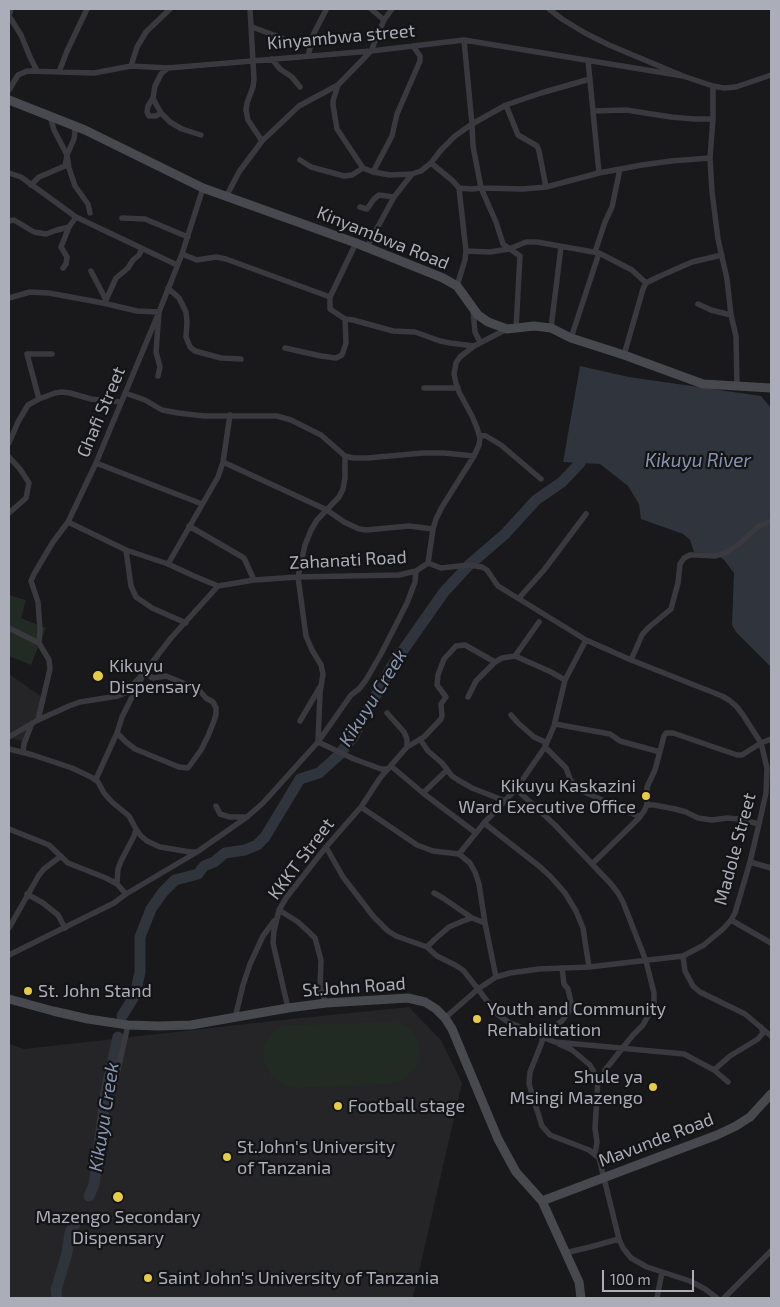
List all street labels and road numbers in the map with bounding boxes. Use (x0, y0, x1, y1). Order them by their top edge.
street label: Kinyambwa street (266, 20, 416, 54)
street label: Kinyambwa Road (314, 202, 452, 274)
street label: Ghafi Street (72, 363, 130, 461)
street label: Zahanati Road (289, 546, 407, 574)
street label: Madole Street (710, 791, 760, 907)
street label: KKKT Street (263, 814, 339, 904)
street label: St.John Road (302, 973, 406, 1001)
street label: Mavunde Road (595, 1108, 717, 1172)

